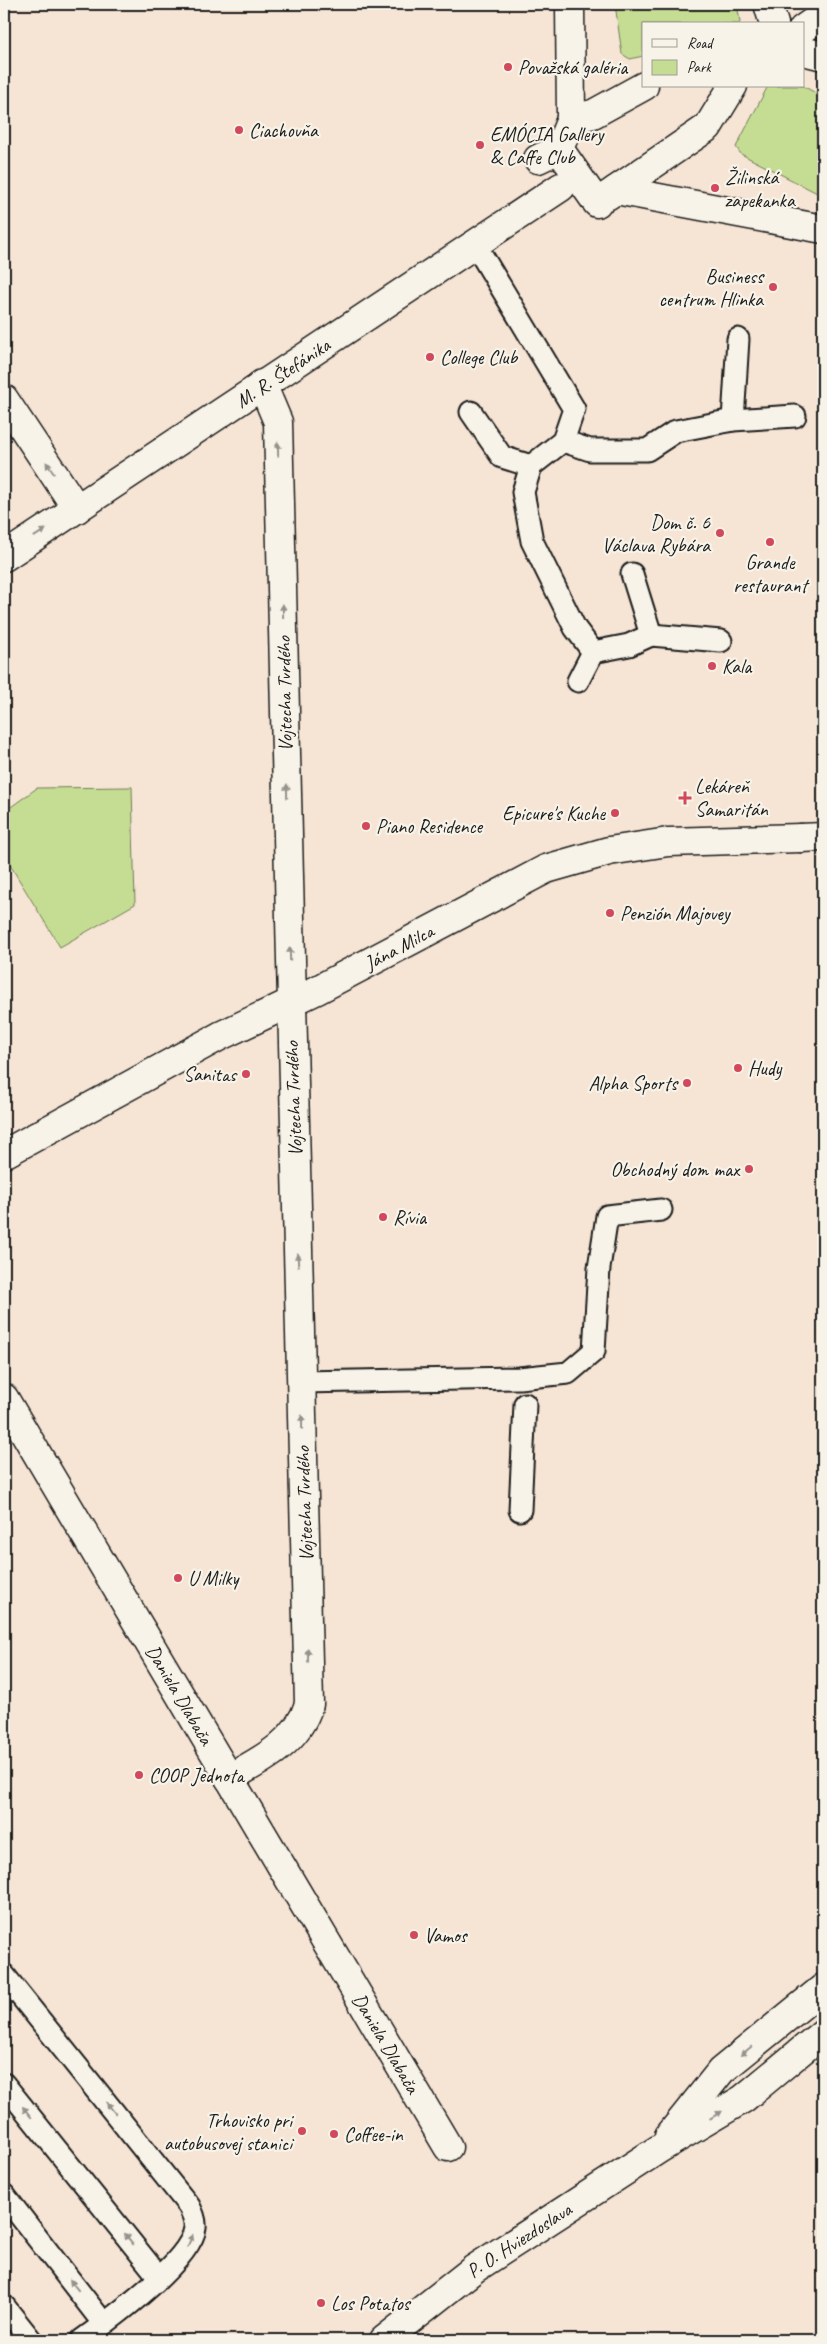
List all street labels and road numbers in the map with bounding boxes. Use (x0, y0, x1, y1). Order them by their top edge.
street label: M. R. Štefánika (231, 332, 336, 414)
street label: Vojtecha Tvrdého (271, 635, 298, 752)
street label: Jána Milca (359, 918, 439, 976)
street label: Vojtecha Tvrdého (279, 1040, 308, 1157)
street label: Vojtecha Tvrdého (290, 1445, 319, 1562)
street label: Daniela Dlabača (140, 1640, 220, 1751)
street label: Daniela Dlabača (347, 1989, 426, 2099)
street label: P. O. Hviezdoslava (461, 2196, 578, 2283)

